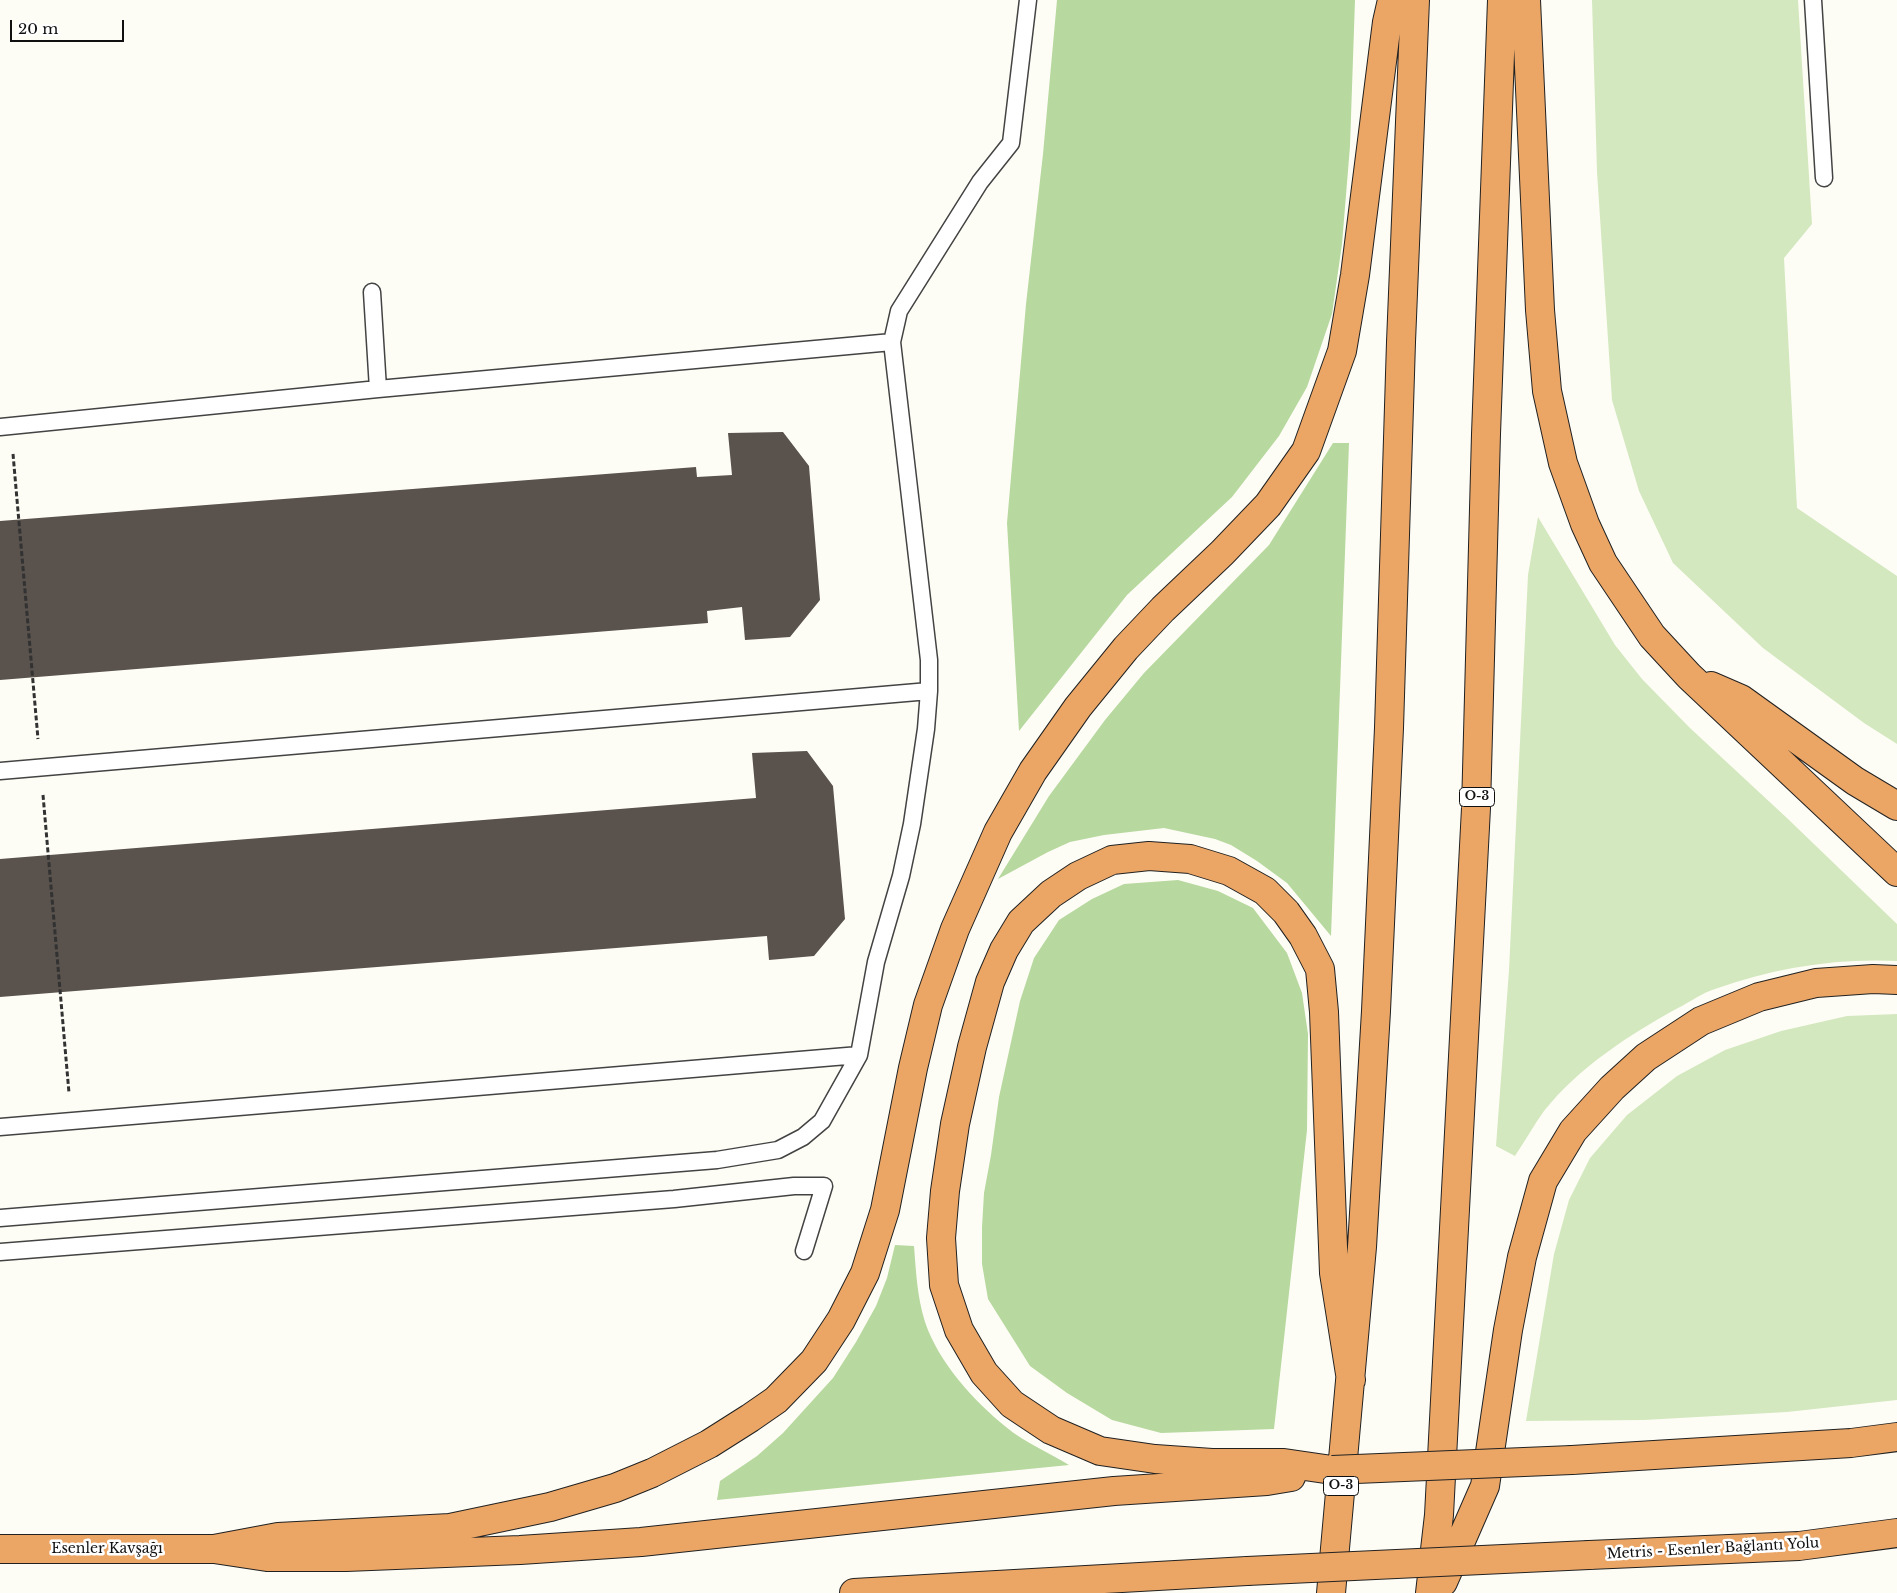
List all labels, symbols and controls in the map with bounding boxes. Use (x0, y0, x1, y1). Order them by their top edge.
scale bar (12, 10, 126, 42)
text: 20 m (18, 19, 58, 38)
road number: O-3 (1460, 788, 1494, 806)
road number: O-3 (1324, 1476, 1358, 1495)
street label: Metris - Esenler Bağlantı Yolu (1606, 1535, 1820, 1563)
street label: Esenler Kavşağı (51, 1541, 163, 1557)

